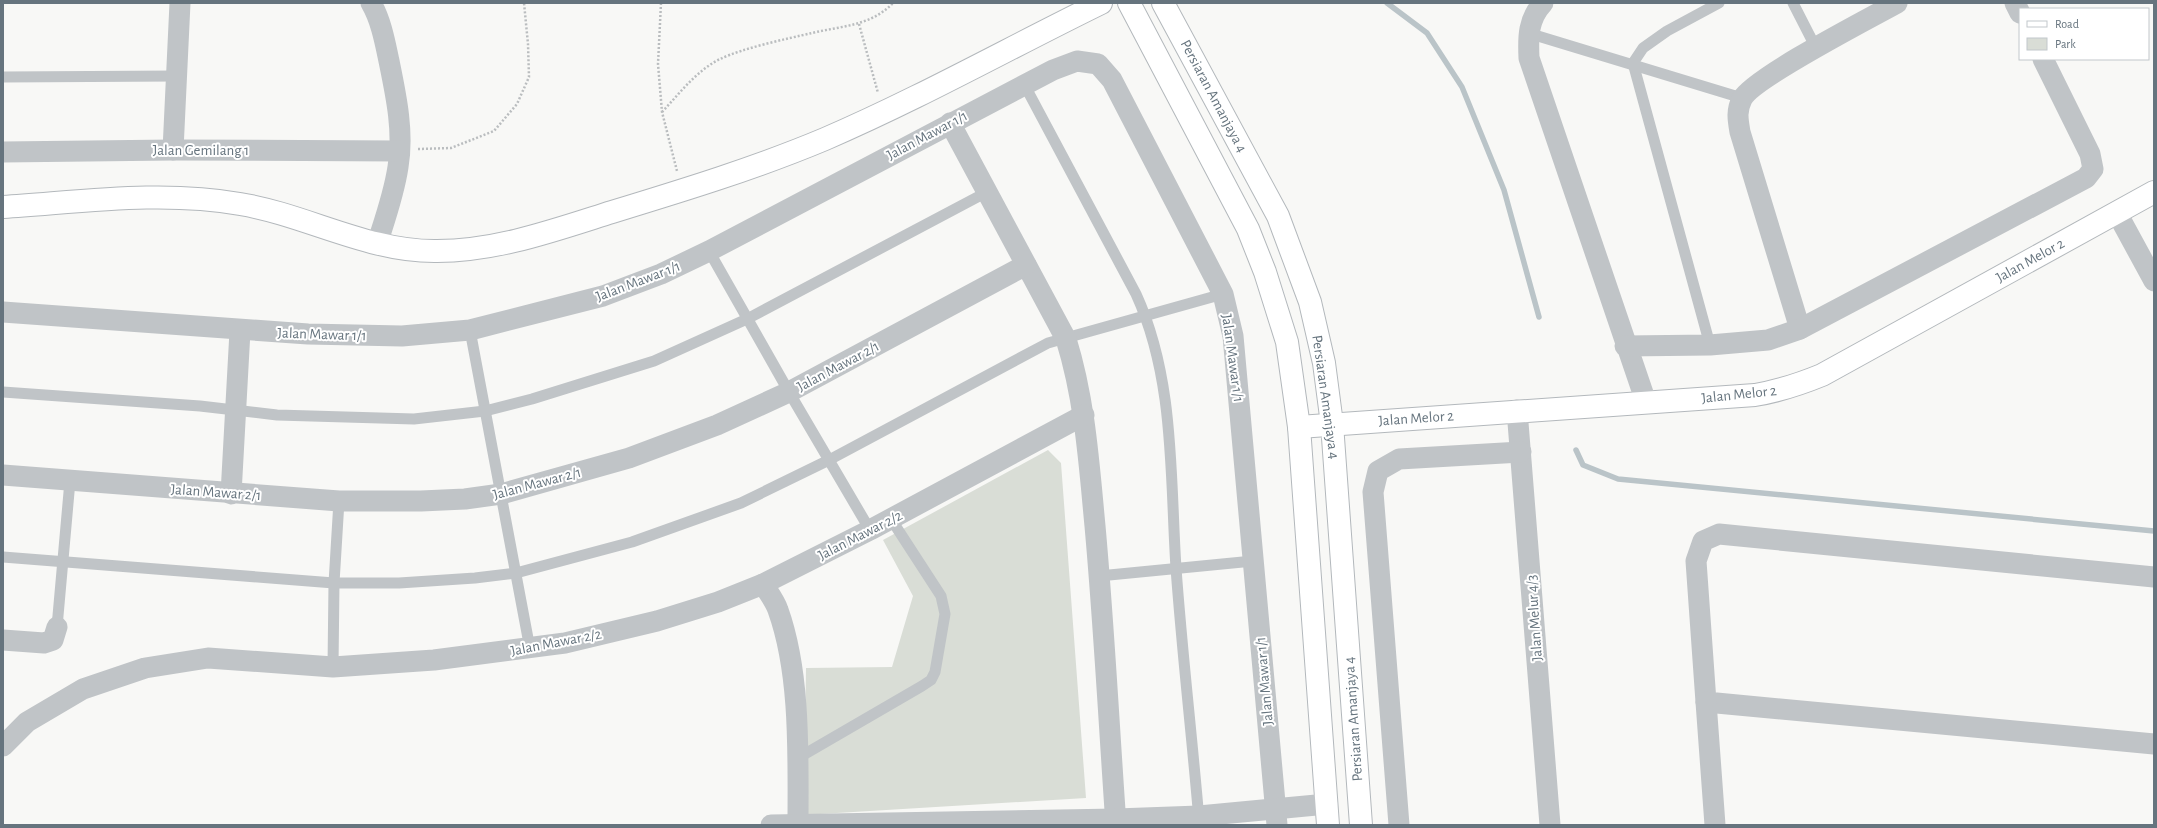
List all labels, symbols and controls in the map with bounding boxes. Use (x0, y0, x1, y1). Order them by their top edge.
legend (2019, 8, 2149, 60)
text: Road (2055, 18, 2079, 30)
street label: Persiaran Amanjaya 4 (1178, 37, 1250, 155)
text: Park (2055, 38, 2076, 50)
street label: Jalan Mawar 1/1 (884, 108, 970, 163)
street label: Jalan Gemilang 1 (153, 143, 249, 158)
street label: Jalan Melor 2 (1994, 235, 2067, 285)
street label: Jalan Mawar 1/1 (594, 259, 682, 304)
street label: Jalan Mawar 1/1 (1219, 313, 1246, 403)
street label: Jalan Mawar 1/1 (277, 325, 367, 344)
street label: Persiaran Amanjaya 4 (1309, 334, 1342, 460)
street label: Jalan Mawar 2/1 (795, 339, 882, 394)
street label: Jalan Melor 2 (1701, 383, 1778, 406)
street label: Jalan Melor 2 (1378, 408, 1454, 429)
street label: Jalan Mawar 2/1 (491, 465, 583, 502)
street label: Jalan Mawar 2/1 (170, 482, 262, 503)
street label: Jalan Mawar 2/2 (816, 508, 905, 563)
street label: Jalan Melur 4/3 (1524, 574, 1545, 662)
street label: Jalan Mawar 2/2 (509, 626, 603, 659)
street label: Jalan Mawar 1/1 (1253, 636, 1276, 726)
street label: Persiaran Amanjaya 4 (1342, 656, 1365, 782)

